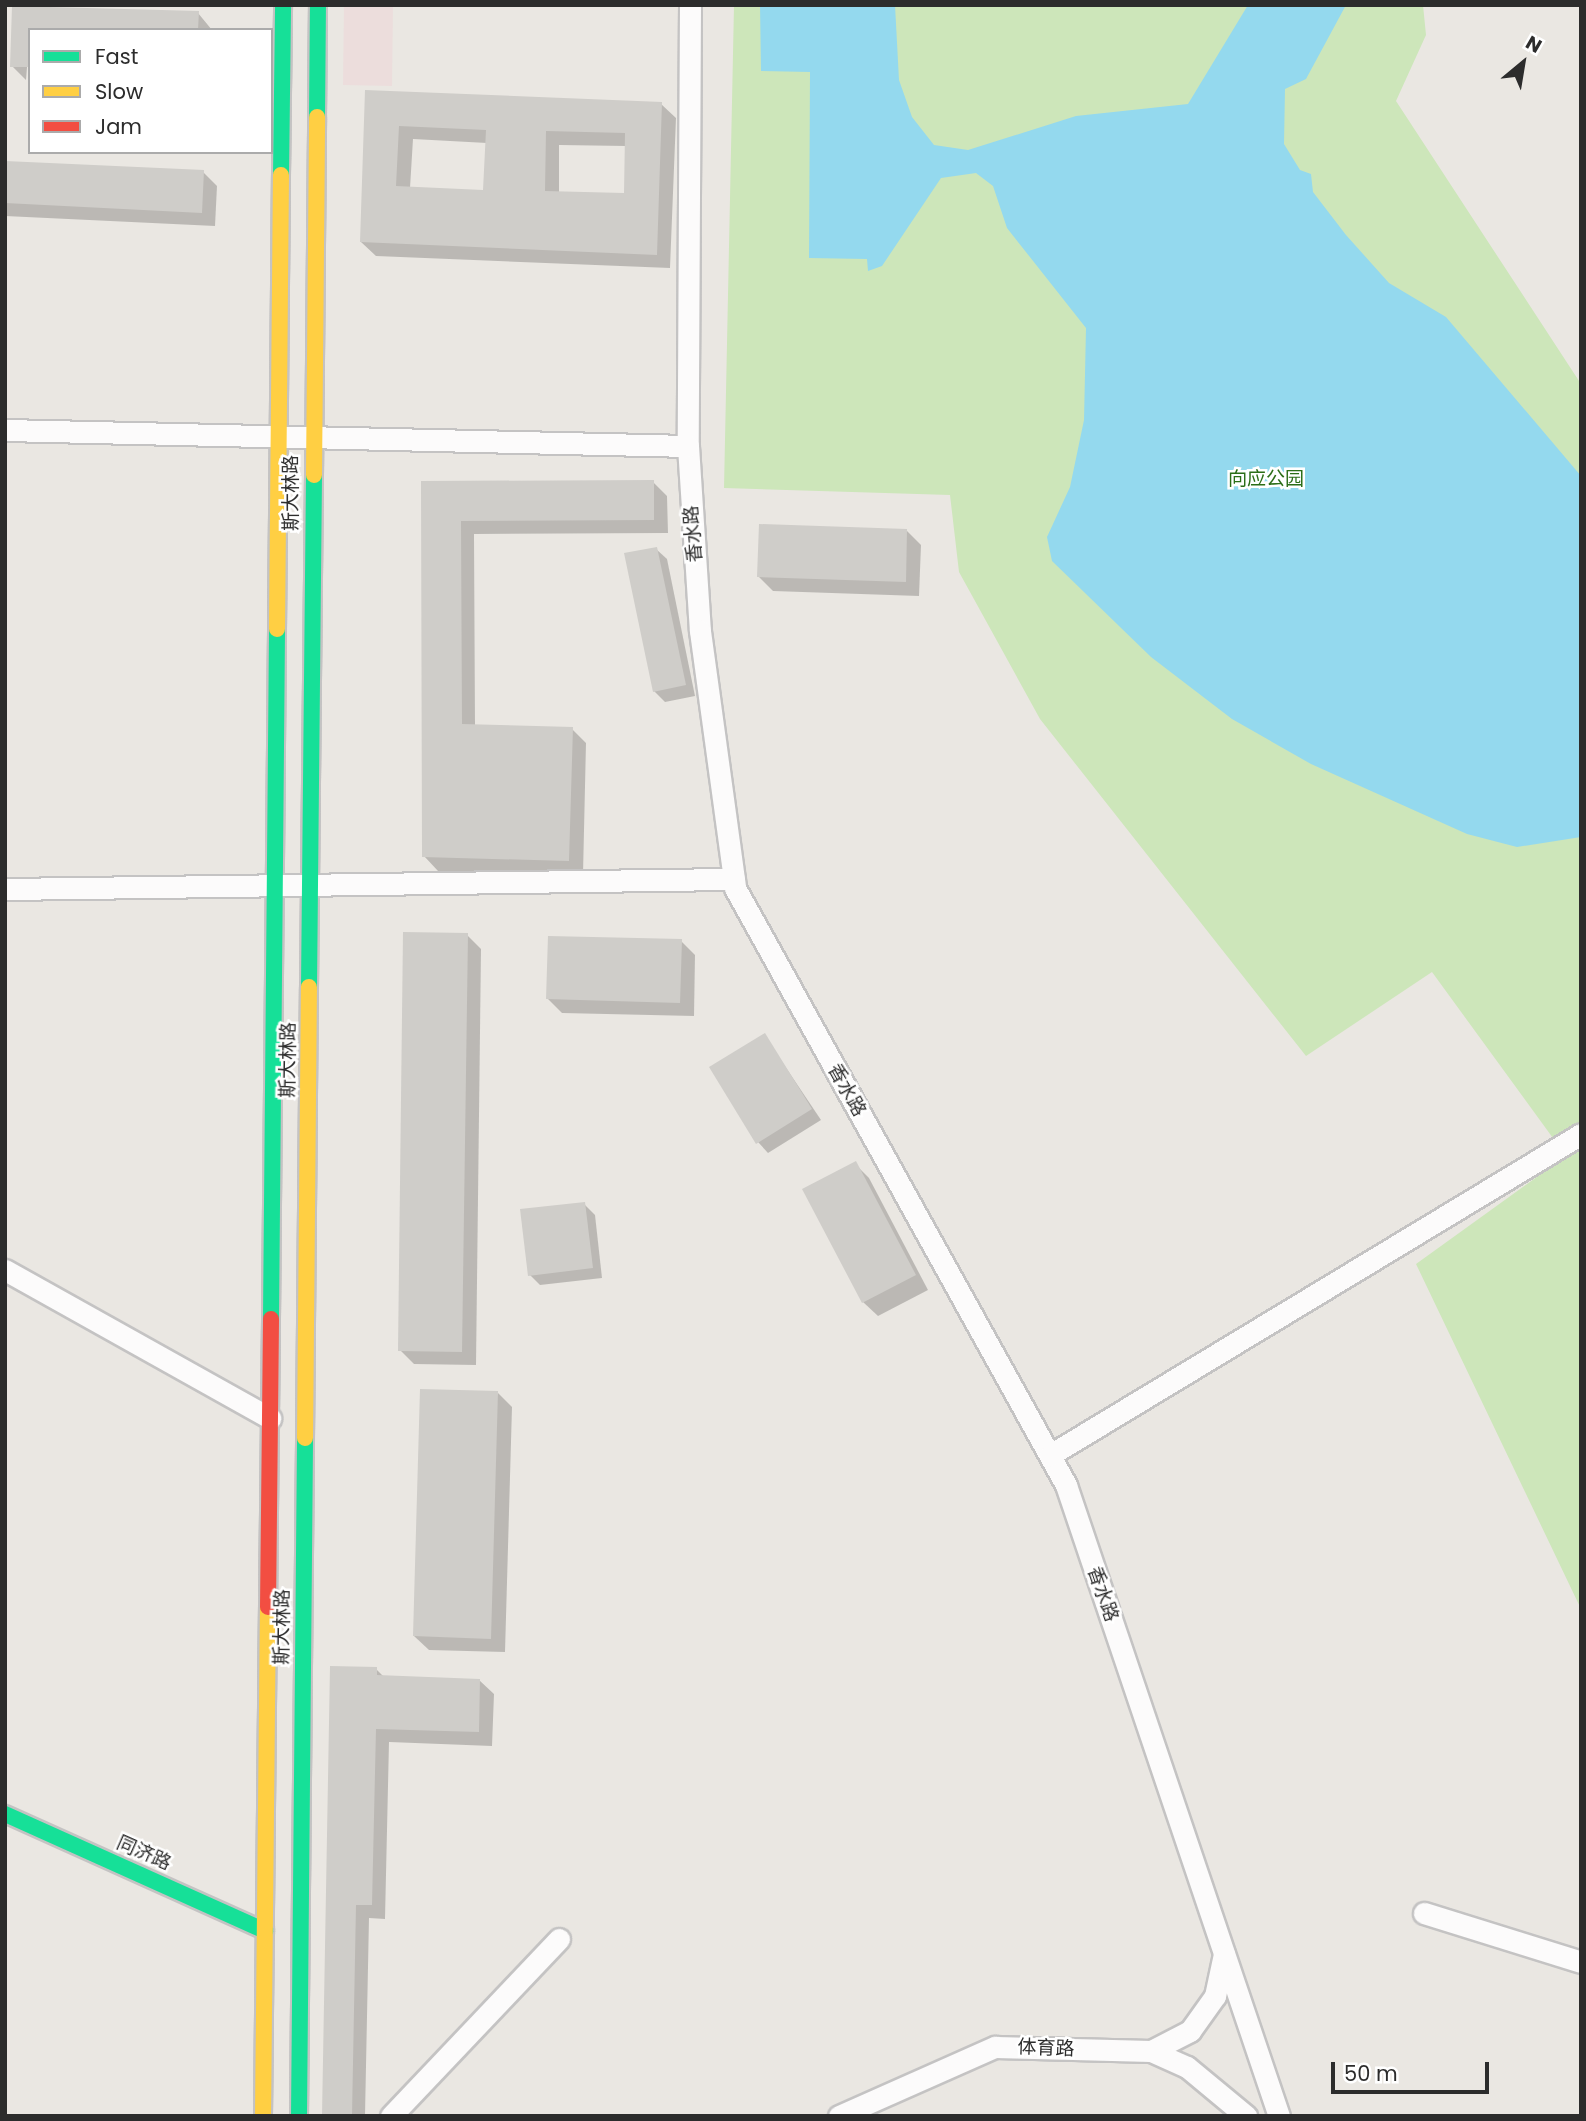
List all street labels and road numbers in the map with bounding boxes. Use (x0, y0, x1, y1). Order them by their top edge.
street label: 斯大林路 (280, 455, 302, 531)
street label: 香水路 (680, 505, 706, 563)
street label: 斯大林路 (276, 1022, 300, 1098)
street label: 香水路 (823, 1060, 871, 1120)
street label: 香水路 (1083, 1563, 1123, 1625)
street label: 斯大林路 (270, 1589, 294, 1665)
street label: 同济路 (113, 1831, 175, 1875)
street label: 体育路 (1017, 2036, 1075, 2060)

